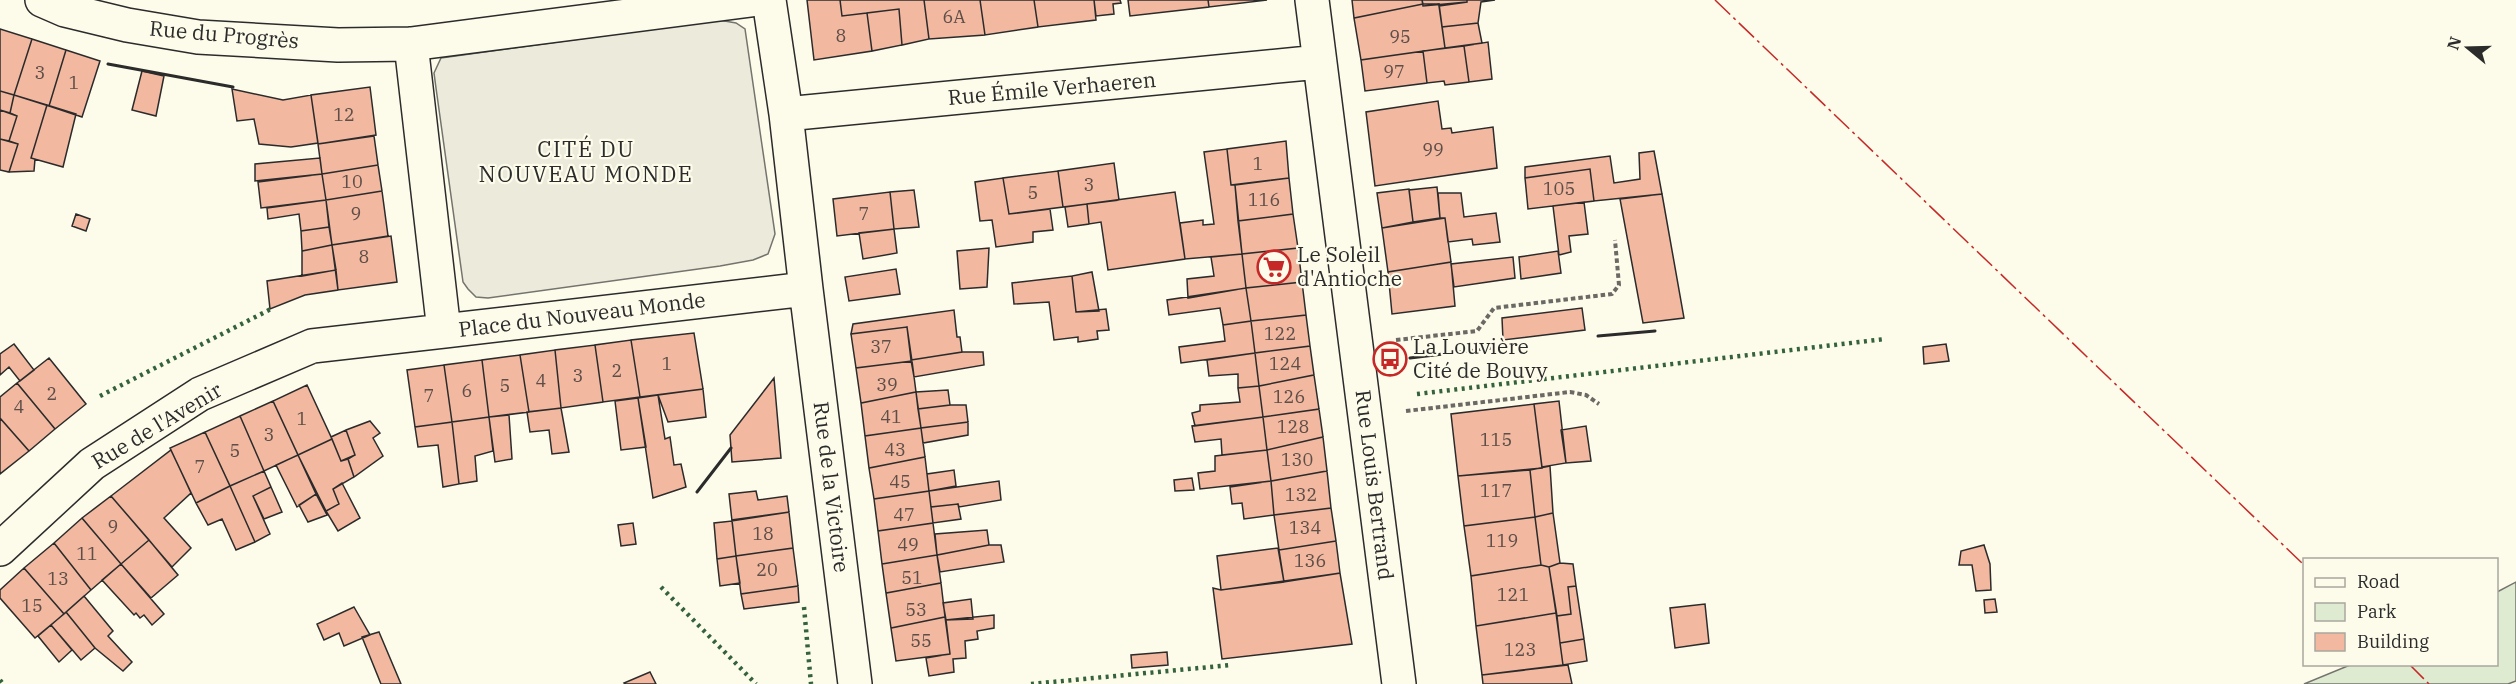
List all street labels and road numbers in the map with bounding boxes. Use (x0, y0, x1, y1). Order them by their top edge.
street label: Rue du Progrès (148, 14, 300, 54)
street label: Rue Émile Verhaeren (947, 65, 1157, 111)
street label: Place du Nouveau Monde (457, 285, 707, 343)
street label: Rue de l'Avenir (86, 375, 227, 475)
street label: Rue Louis Bertrand (1349, 388, 1401, 582)
street label: Rue de la Victoire (808, 400, 856, 574)

